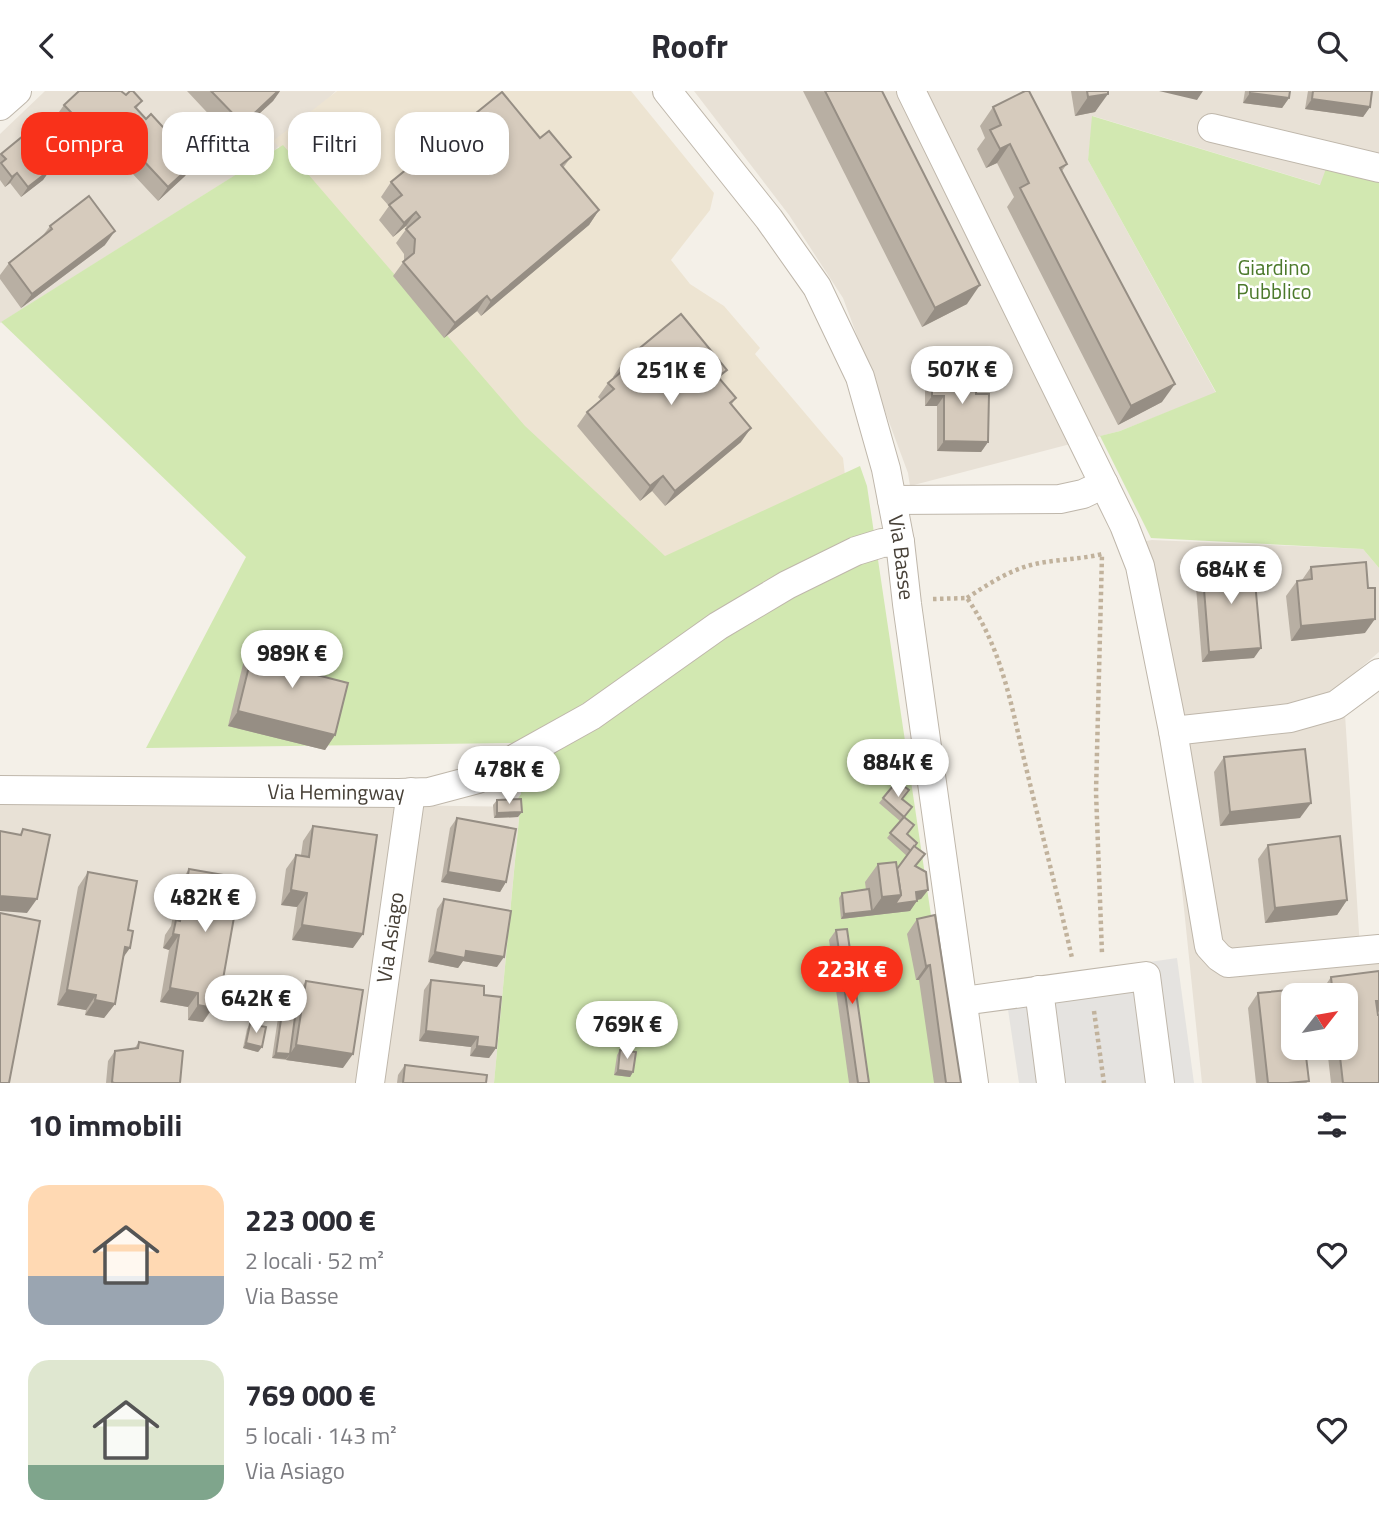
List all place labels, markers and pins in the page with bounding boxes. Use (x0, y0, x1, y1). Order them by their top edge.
pin: 251K € (614, 347, 728, 407)
pin: 507K € (905, 347, 1019, 406)
pin: 684K € (1174, 547, 1288, 606)
pin: 989K € (235, 631, 349, 690)
pin: 884K € (841, 739, 955, 799)
pin: 478K € (452, 747, 566, 806)
pin: 482K € (148, 875, 262, 934)
pin: 223K € (795, 947, 909, 1006)
pin: 642K € (199, 975, 313, 1035)
pin: 769K € (570, 1002, 684, 1061)

